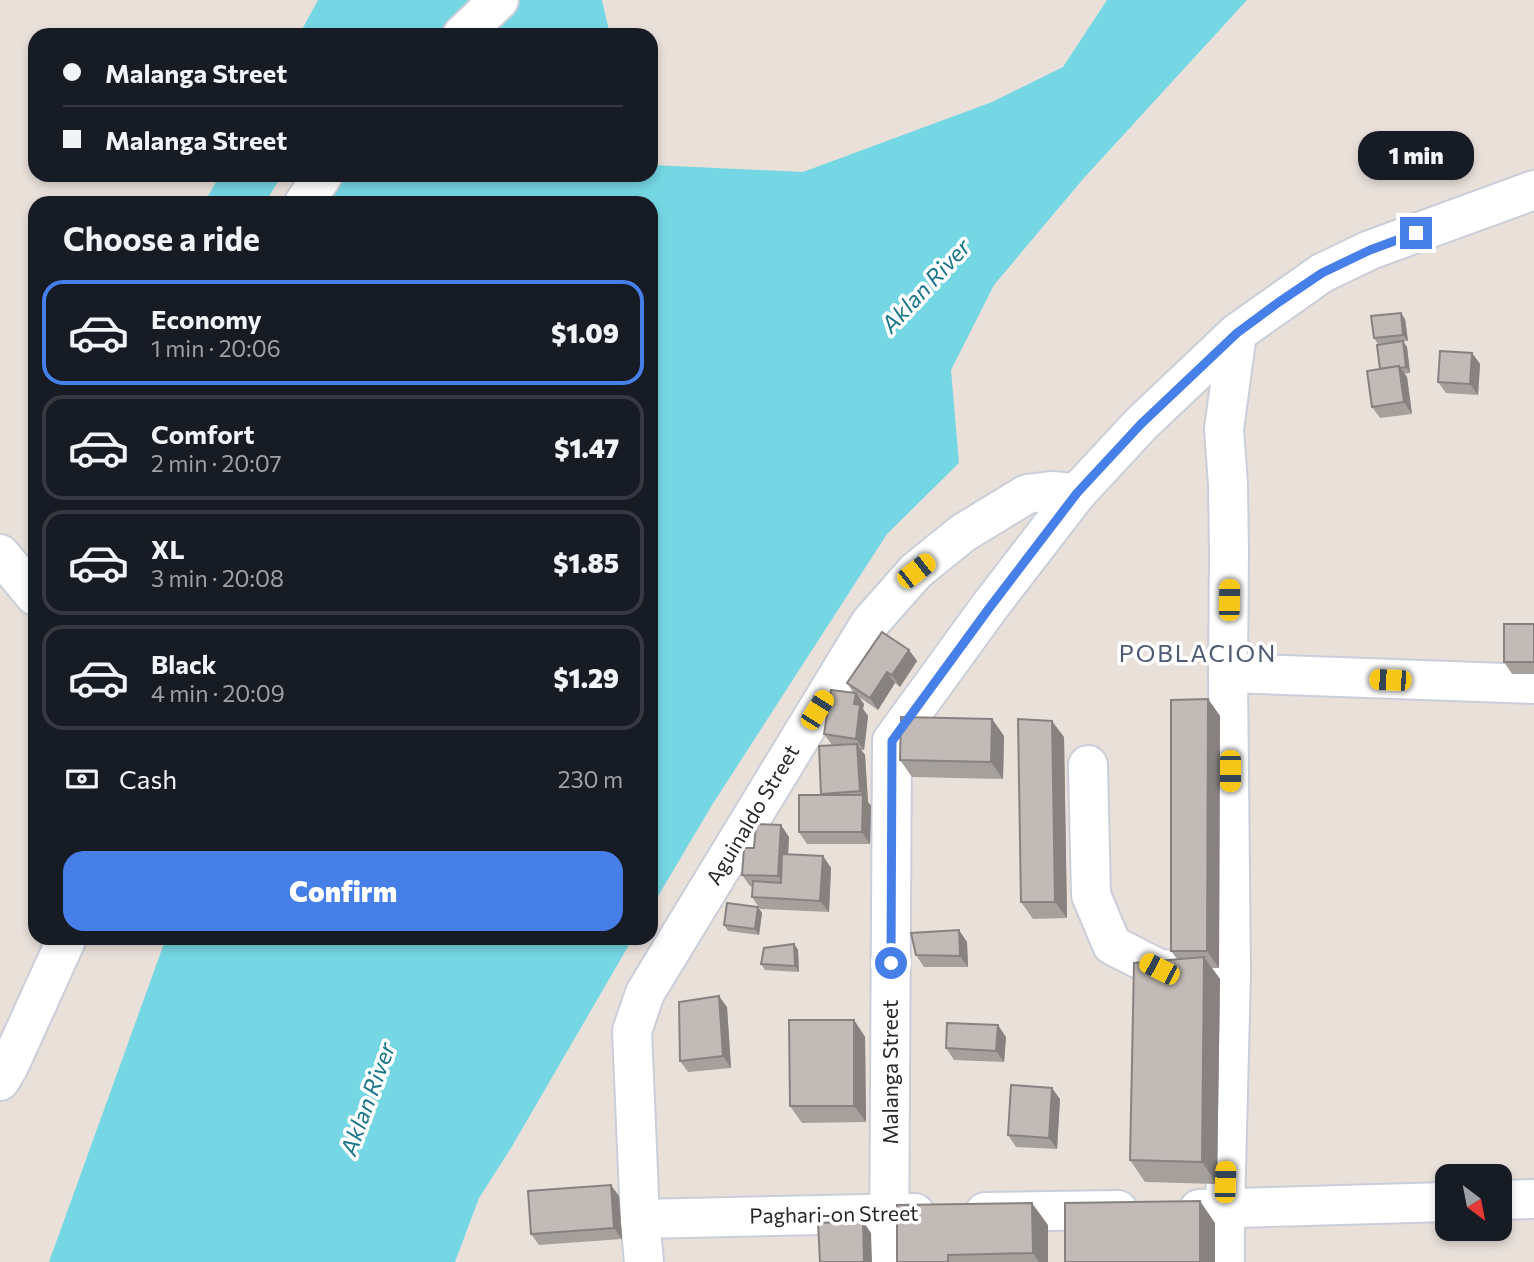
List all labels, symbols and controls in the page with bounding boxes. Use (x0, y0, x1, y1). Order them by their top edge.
text: Malanga Street (105, 57, 287, 88)
text: Malanga Street (105, 124, 287, 155)
callout: 1 min (1358, 132, 1474, 180)
text: 1 min (1388, 141, 1444, 169)
route end (1400, 217, 1432, 249)
text: Choose a ride (63, 218, 260, 258)
water label: Aklan River (874, 232, 976, 339)
icon: car (67, 301, 130, 364)
text: Economy (151, 303, 262, 334)
text: $1.09 (551, 317, 619, 348)
text: 1 min · 20:06 (151, 334, 281, 362)
icon: car (67, 416, 130, 479)
text: Comfort (151, 418, 254, 449)
text: $1.47 (554, 432, 619, 463)
text: 2 min · 20:07 (151, 449, 282, 477)
icon: car (67, 531, 130, 594)
text: XL (151, 533, 185, 564)
text: $1.85 (553, 547, 619, 578)
car (893, 550, 940, 592)
text: 3 min · 20:08 (151, 564, 284, 592)
car (1219, 579, 1240, 621)
district label: POBLACION (1119, 638, 1277, 667)
icon: car (67, 646, 130, 709)
text: Black (151, 648, 217, 679)
text: $1.29 (553, 662, 619, 693)
car (1369, 669, 1412, 691)
text: 4 min · 20:09 (151, 679, 285, 707)
car (797, 687, 838, 733)
street label: Aguinaldo Street (700, 740, 803, 889)
car (1220, 750, 1241, 792)
icon: cash (63, 760, 101, 798)
text: Cash (119, 763, 177, 794)
text: 230 m (558, 765, 623, 793)
button: Confirm (63, 851, 623, 931)
route start (875, 947, 907, 979)
car (1136, 950, 1183, 988)
street label: Malanga Street (877, 1000, 902, 1144)
water label: Aklan River (333, 1038, 401, 1160)
car (1214, 1161, 1237, 1203)
north arrow (1435, 1164, 1512, 1241)
map controls (1435, 1164, 1512, 1241)
street label: Paghari-on Street (749, 1200, 919, 1227)

